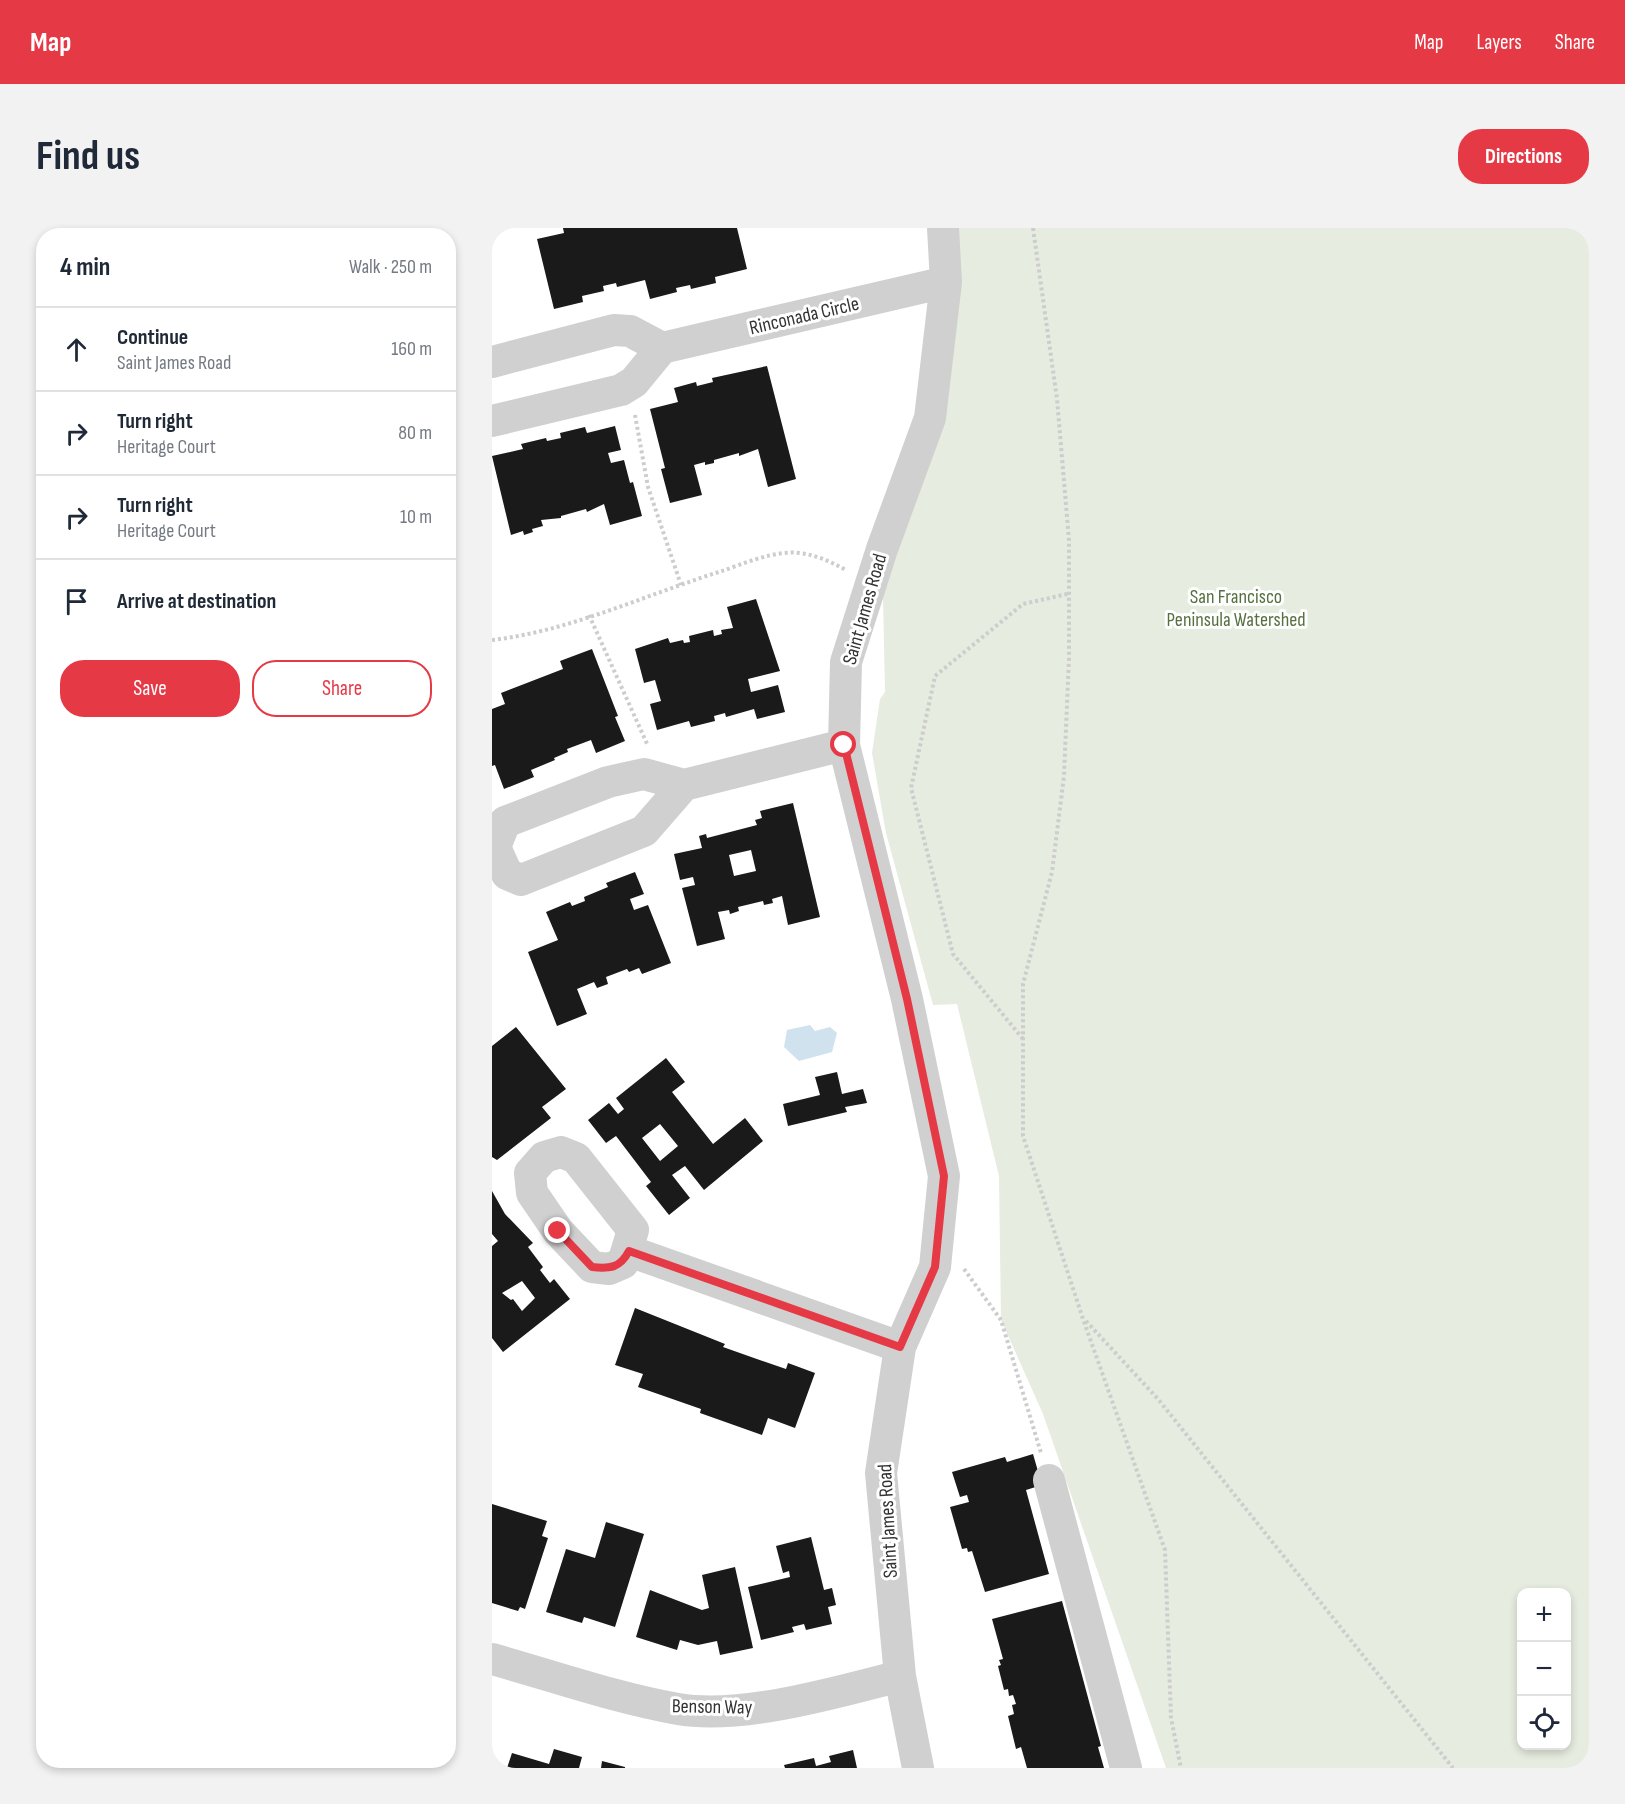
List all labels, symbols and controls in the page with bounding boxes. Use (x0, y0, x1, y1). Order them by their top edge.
text: Map (30, 26, 71, 59)
text: Map (1414, 30, 1443, 55)
text: Layers (1476, 30, 1522, 55)
text: Share (1555, 30, 1595, 55)
button: Directions (1458, 129, 1589, 184)
text: Find us (36, 131, 140, 182)
text: 4 min (60, 252, 110, 283)
text: Walk · 250 m (349, 255, 432, 279)
street label: Rinconada Circle (747, 292, 861, 340)
text: Continue (117, 324, 188, 351)
icon: ahead (60, 333, 93, 366)
text: 160 m (391, 337, 432, 361)
text: Saint James Road (117, 351, 231, 375)
text: Turn right (117, 408, 193, 435)
icon: right (60, 417, 93, 450)
text: 80 m (398, 421, 432, 445)
text: Heritage Court (117, 435, 216, 459)
text: Turn right (117, 492, 193, 519)
icon: right (60, 501, 93, 534)
text: 10 m (400, 505, 432, 529)
text: Heritage Court (117, 519, 216, 543)
street label: Saint James Road (838, 551, 892, 668)
icon: arrive (60, 585, 93, 618)
park label: San Francisco Peninsula Watershed (1166, 585, 1306, 632)
text: Arrive at destination (117, 588, 276, 615)
button: Save (60, 660, 240, 717)
button: Share (252, 660, 432, 717)
route start (830, 731, 856, 757)
route end (544, 1217, 570, 1243)
street label: Saint James Road (873, 1463, 903, 1579)
map controls (1517, 1588, 1571, 1750)
button: + (1517, 1588, 1571, 1642)
button: − (1517, 1642, 1571, 1696)
street label: Benson Way (672, 1694, 753, 1720)
button: locate (1517, 1696, 1571, 1750)

